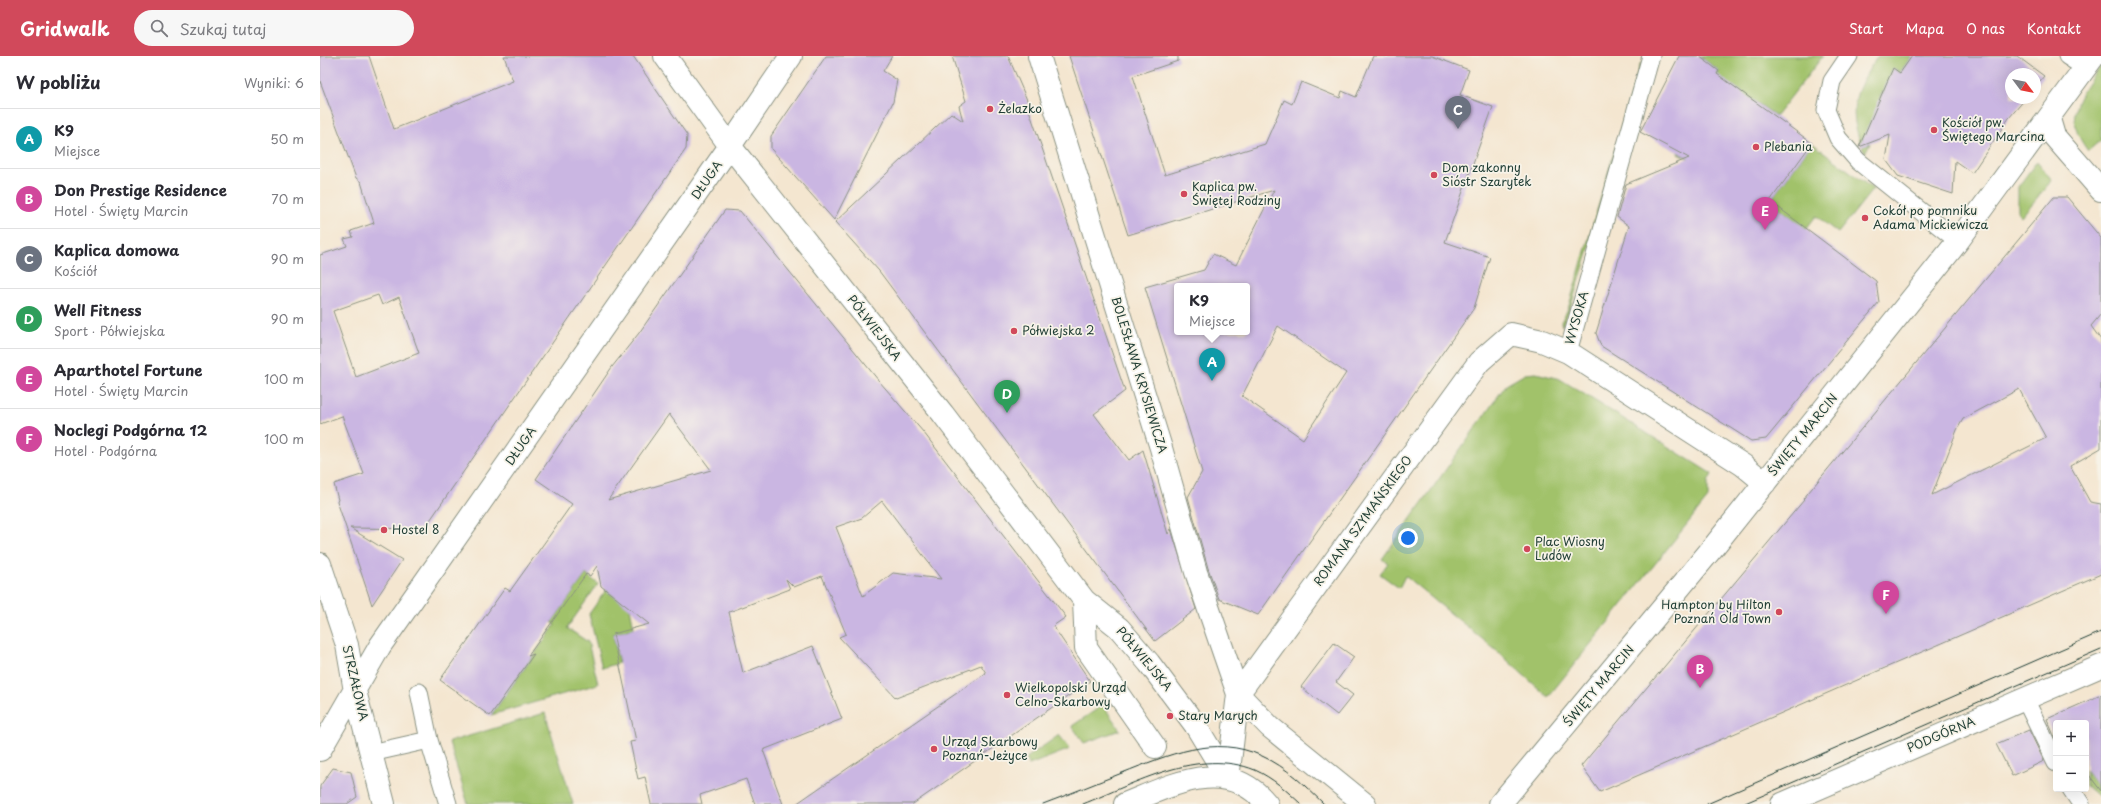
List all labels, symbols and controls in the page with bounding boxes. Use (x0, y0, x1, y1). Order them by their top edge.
search box (134, 10, 414, 46)
text: Gridwalk (20, 14, 110, 42)
icon: search (148, 17, 170, 39)
text: Szukaj tutaj (180, 17, 266, 40)
text: Start (1849, 18, 1884, 39)
text: Mapa (1906, 18, 1944, 39)
text: O nas (1966, 18, 2005, 39)
text: Kontakt (2027, 18, 2081, 39)
north arrow (2005, 68, 2041, 104)
text: W pobliżu (16, 69, 101, 95)
text: Wyniki: 6 (244, 73, 304, 92)
pin: C (1445, 96, 1471, 129)
place label: Żelazko (998, 99, 1042, 117)
marker: Żelazko (985, 104, 995, 114)
place label: Kościół pw. Świętego Marcina (1942, 113, 2045, 145)
text: K9 (54, 118, 74, 141)
marker: Kościół pw. Świętego Marcina (1929, 125, 1939, 135)
text: A (24, 129, 34, 148)
text: 50 m (270, 129, 304, 148)
place label: Plebania (1764, 137, 1813, 155)
text: Miejsce (54, 141, 100, 160)
marker: Plebania (1751, 142, 1761, 152)
street label: DŁUGA (686, 156, 726, 202)
place label: Dom zakonny Sióstr Szarytek (1442, 158, 1532, 190)
marker: Dom zakonny Sióstr Szarytek (1429, 170, 1439, 180)
place label: Kaplica pw. Świętej Rodziny (1192, 177, 1281, 209)
text: Don Prestige Residence (54, 178, 227, 201)
text: B (25, 189, 33, 208)
text: 70 m (271, 189, 304, 208)
marker: Kaplica pw. Świętej Rodziny (1179, 189, 1189, 199)
pin: E (1752, 197, 1778, 230)
text: Hotel · Święty Marcin (54, 201, 188, 220)
place label: Cokół po pomniku Adama Mickiewicza (1873, 201, 1988, 233)
marker: Cokół po pomniku Adama Mickiewicza (1860, 213, 1870, 223)
text: Kaplica domowa (54, 238, 179, 261)
text: C (24, 249, 34, 268)
text: 90 m (271, 249, 304, 268)
text: Kościół (54, 261, 97, 280)
popup (1174, 283, 1250, 335)
text: K9 (1189, 288, 1209, 311)
street label: WYSOKA (1560, 289, 1592, 347)
street label: PÓŁWIEJSKA (843, 291, 906, 364)
street label: BOLESŁAWA KRYSIEWICZA (1108, 294, 1172, 455)
text: Well Fitness (54, 298, 142, 321)
text: D (24, 309, 34, 328)
text: 90 m (271, 309, 304, 328)
text: Miejsce (1189, 311, 1235, 330)
text: Sport · Półwiejska (54, 321, 165, 340)
place label: Półwiejska 2 (1022, 321, 1094, 339)
marker: Półwiejska 2 (1009, 326, 1019, 336)
pin: A (1199, 348, 1225, 381)
text: Aparthotel Fortune (54, 358, 203, 381)
text: E (25, 369, 33, 388)
text: 100 m (264, 369, 304, 388)
pin: D (994, 380, 1020, 413)
text: Hotel · Święty Marcin (54, 381, 188, 400)
street label: ŚWIĘTY MARCIN (1763, 389, 1841, 480)
text: Noclegi Podgórna 12 (54, 418, 207, 441)
street label: DŁUGA (500, 422, 540, 468)
text: F (25, 429, 33, 448)
text: 100 m (264, 429, 304, 448)
text: Hotel · Podgórna (54, 441, 157, 460)
street label: ROMANA SZYMAŃSKIEGO (1309, 451, 1416, 589)
place label: Hostel 8 (392, 520, 439, 538)
marker: Hostel 8 (379, 525, 389, 535)
your location (1398, 528, 1418, 548)
place label: Plac Wiosny Ludów (1535, 532, 1605, 564)
marker: Plac Wiosny Ludów (1522, 544, 1532, 554)
pin: F (1873, 581, 1899, 614)
place label: Hampton by Hilton Poznań Old Town (1661, 595, 1771, 627)
marker: Hampton by Hilton Poznań Old Town (1774, 607, 1784, 617)
street label: PÓŁWIEJSKA (1112, 622, 1177, 694)
street label: ŚWIĘTY MARCIN (1559, 641, 1638, 730)
street label: STRZAŁOWA (338, 643, 374, 723)
pin: B (1687, 655, 1713, 688)
place label: Wielkopolski Urząd Celno-Skarbowy (1015, 678, 1126, 710)
marker: Wielkopolski Urząd Celno-Skarbowy (1002, 690, 1012, 700)
place label: Stary Marych (1178, 706, 1258, 724)
marker: Stary Marych (1165, 711, 1175, 721)
street label: PODGÓRNA (1904, 712, 1978, 757)
map controls (2053, 720, 2089, 792)
button: + (2053, 720, 2089, 756)
place label: Urząd Skarbowy Poznań-Jeżyce (942, 732, 1038, 764)
marker: Urząd Skarbowy Poznań-Jeżyce (929, 744, 939, 754)
button: − (2053, 756, 2089, 792)

